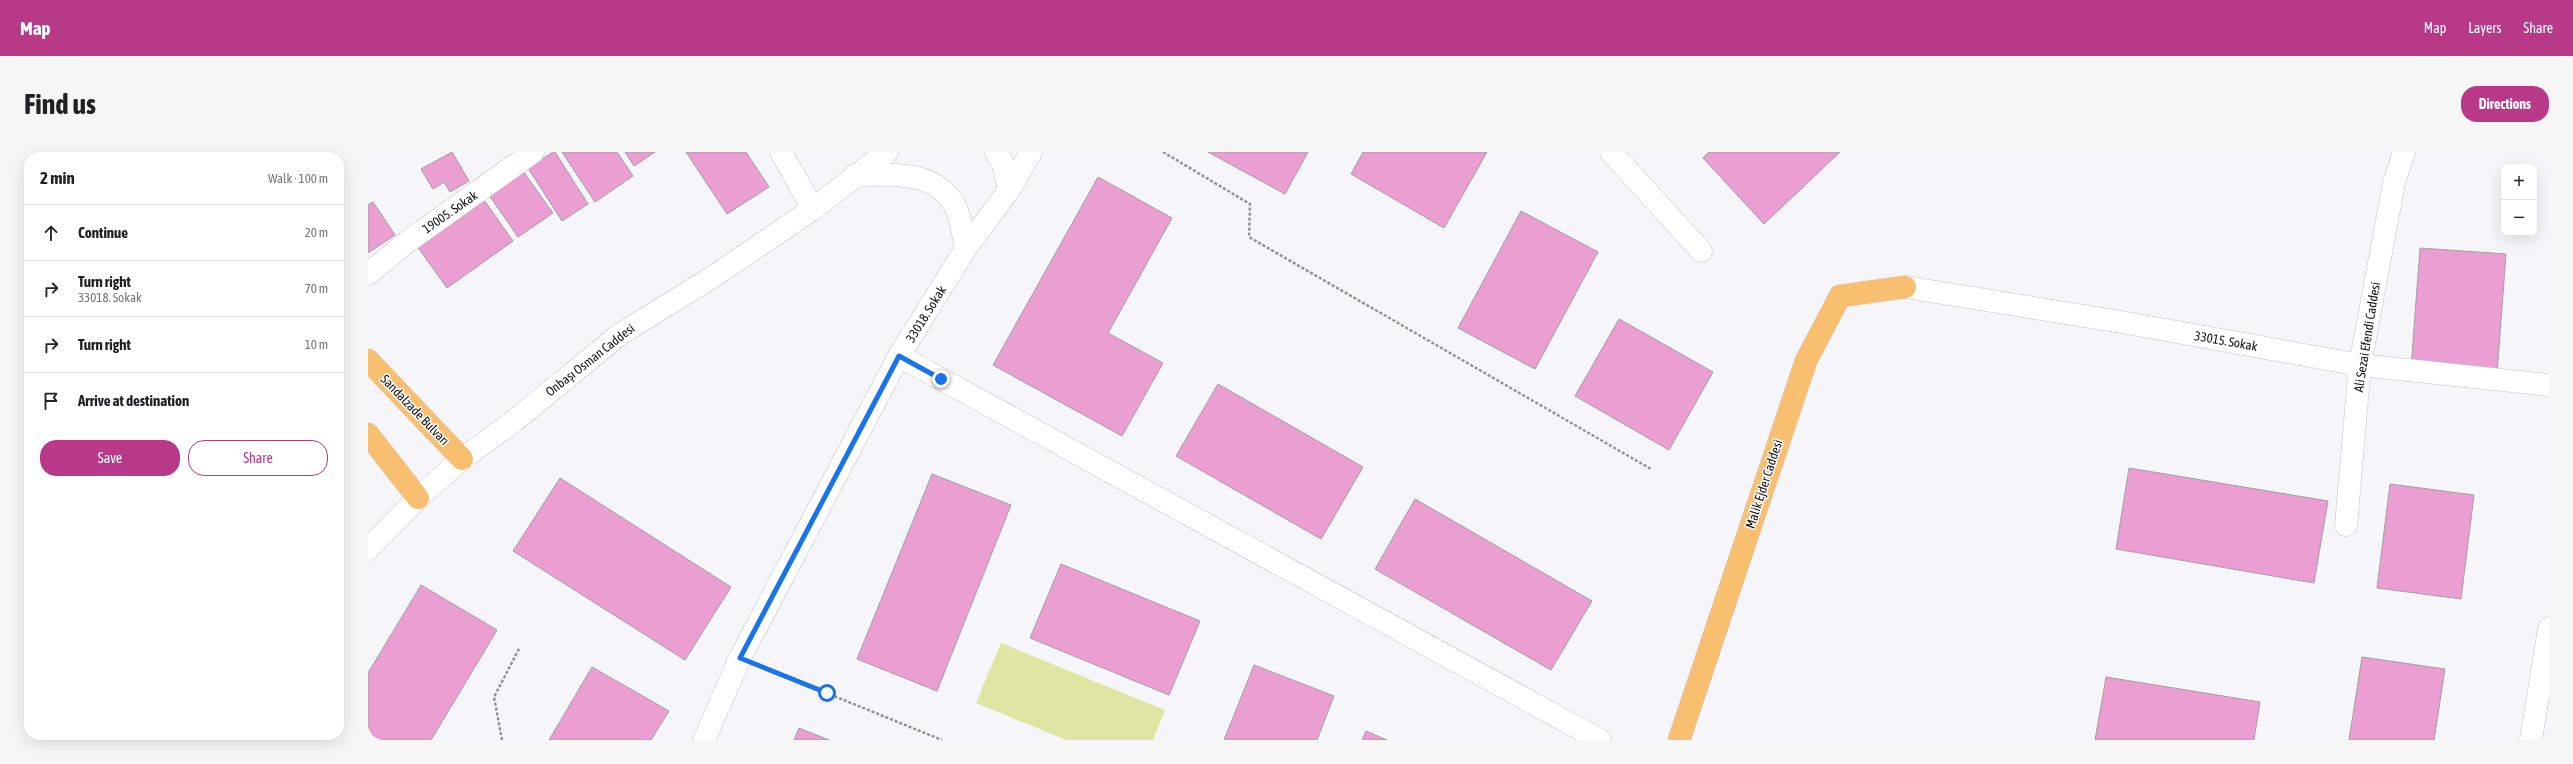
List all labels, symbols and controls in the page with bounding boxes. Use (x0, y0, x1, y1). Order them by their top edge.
text: Map (20, 17, 51, 39)
text: Map (2424, 20, 2446, 36)
text: Layers (2468, 20, 2501, 36)
text: Share (2523, 20, 2553, 36)
button: Directions (2461, 86, 2549, 122)
text: Find us (24, 88, 96, 120)
map controls (2501, 164, 2537, 236)
button: + (2501, 164, 2537, 200)
text: 2 min (40, 168, 75, 188)
text: Walk · 100 m (268, 171, 328, 186)
street label: 19005. Sokak (420, 187, 481, 236)
button: − (2501, 200, 2537, 236)
icon: ahead (40, 222, 62, 244)
text: Continue (78, 224, 128, 241)
text: 20 m (305, 225, 328, 240)
text: Turn right (78, 273, 131, 290)
icon: right (40, 278, 62, 300)
text: 70 m (305, 281, 328, 296)
street label: Ali Sezai Efendi Caddesi (2351, 281, 2383, 393)
street label: 33018. Sokak (903, 283, 949, 345)
text: 33018. Sokak (78, 290, 142, 305)
street label: Onbaşı Osman Caddesi (542, 321, 638, 399)
street label: 33015. Sokak (2193, 328, 2259, 354)
icon: right (40, 334, 62, 356)
text: Turn right (78, 336, 131, 353)
text: 10 m (305, 337, 328, 352)
route end (932, 370, 950, 388)
street label: Sandalzade Bulvarı (378, 372, 452, 448)
icon: arrive (40, 390, 62, 412)
text: Arrive at destination (78, 392, 189, 409)
street label: Malik Ejder Caddesi (1743, 438, 1785, 530)
button: Save (40, 440, 180, 476)
button: Share (188, 440, 328, 476)
route start (818, 684, 836, 702)

